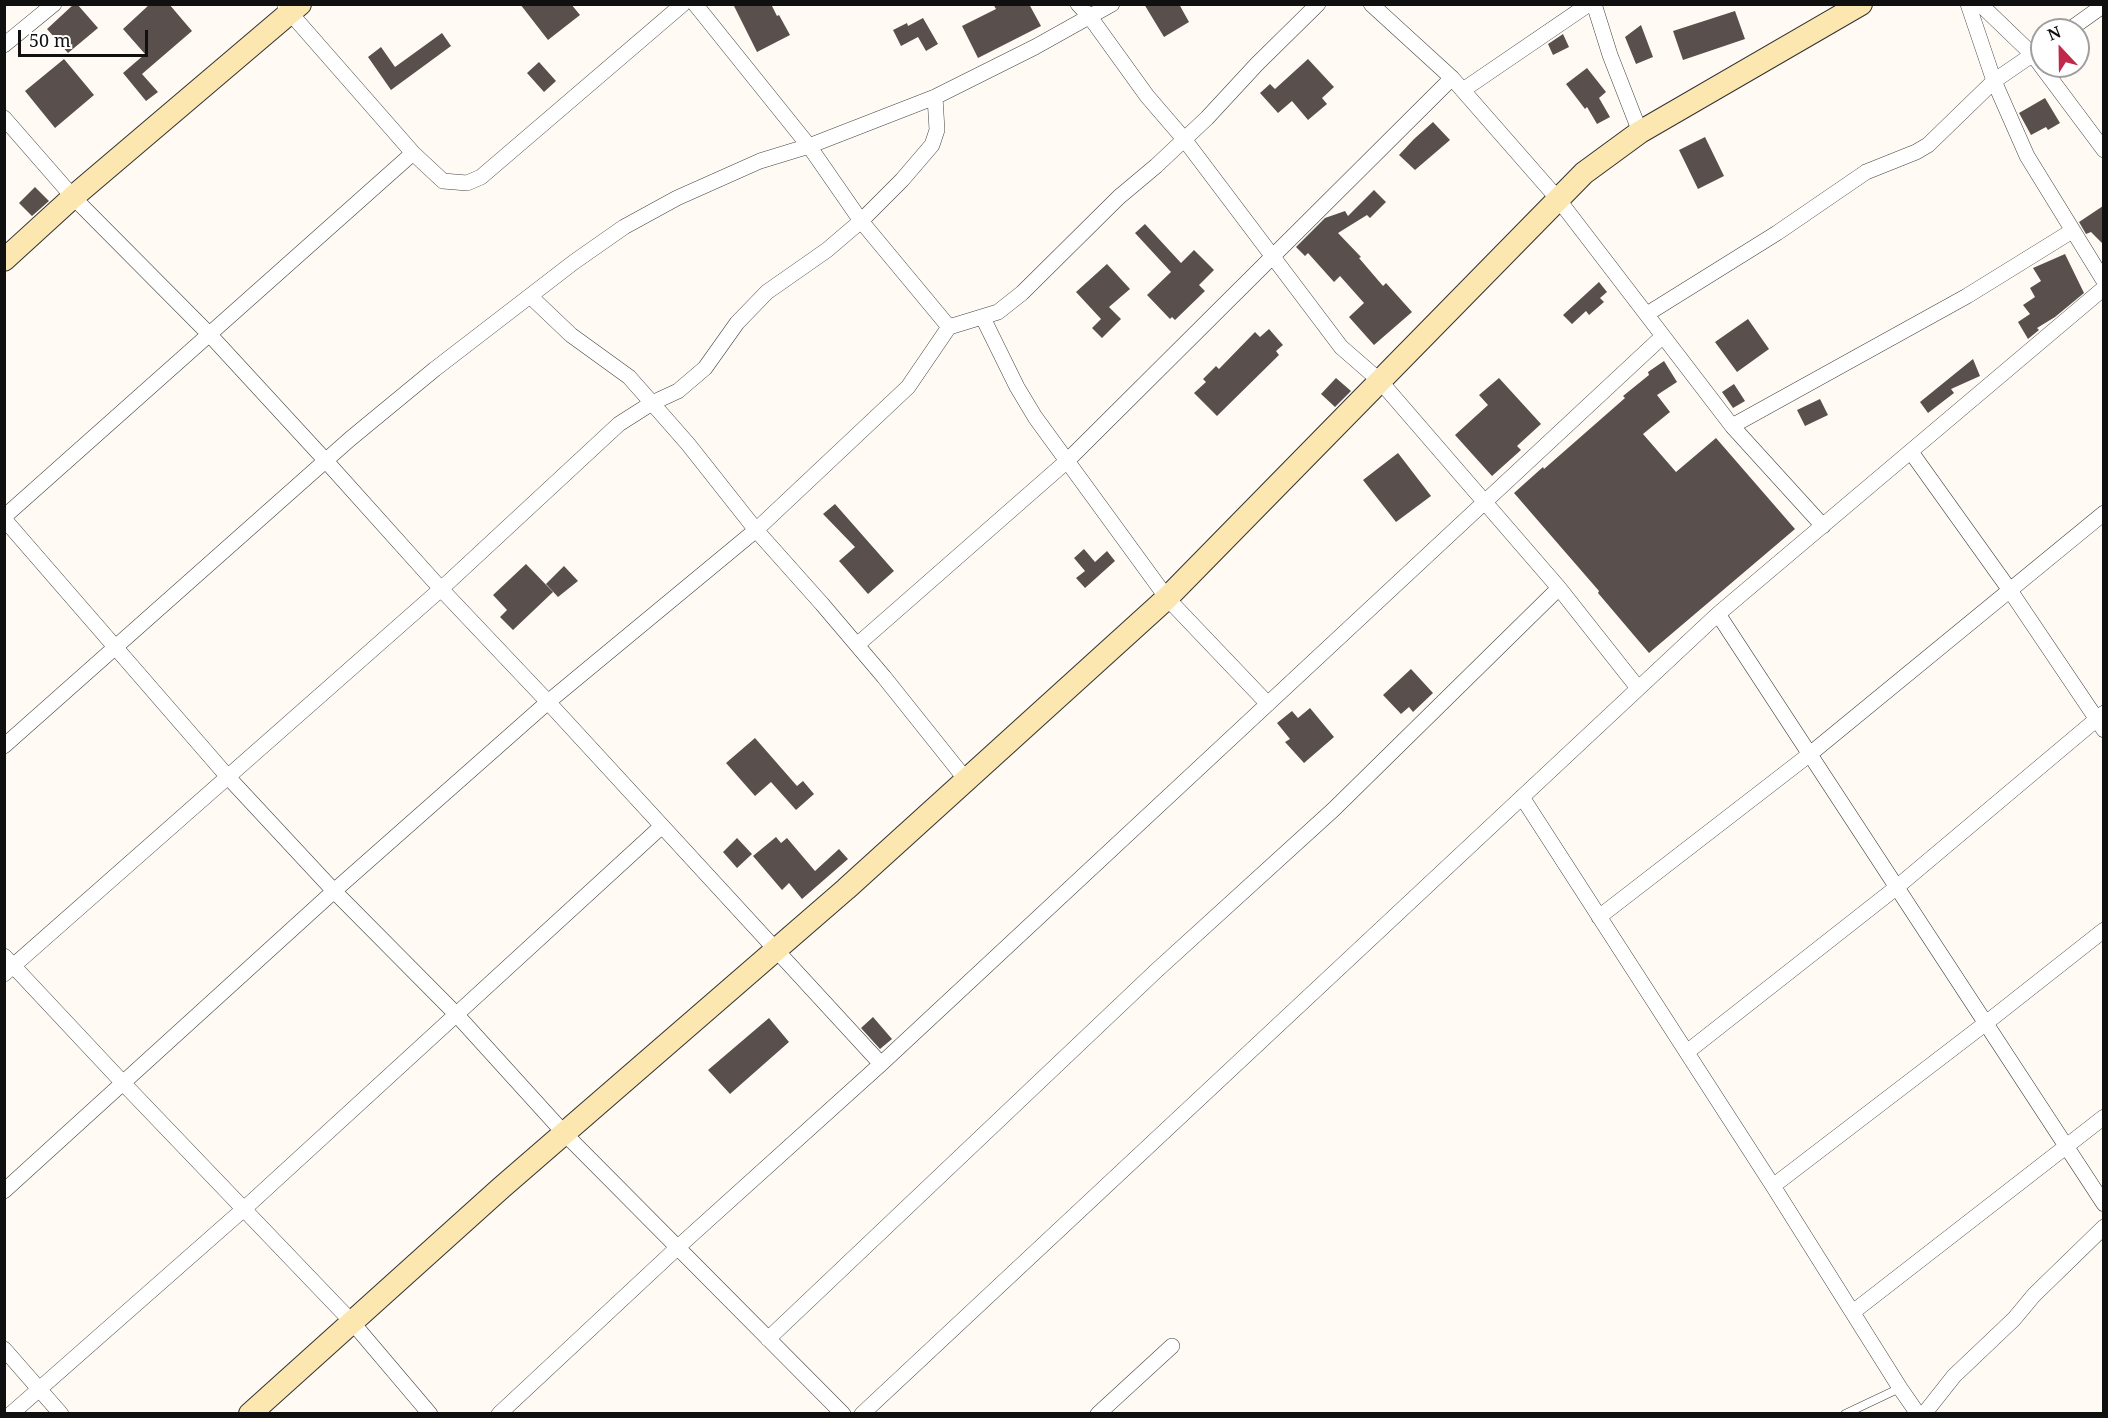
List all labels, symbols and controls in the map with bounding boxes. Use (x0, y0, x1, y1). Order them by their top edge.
scale bar (21, 18, 152, 56)
north arrow (2030, 18, 2090, 78)
text: N (2044, 21, 2064, 46)
text: 50 m (29, 28, 71, 52)

